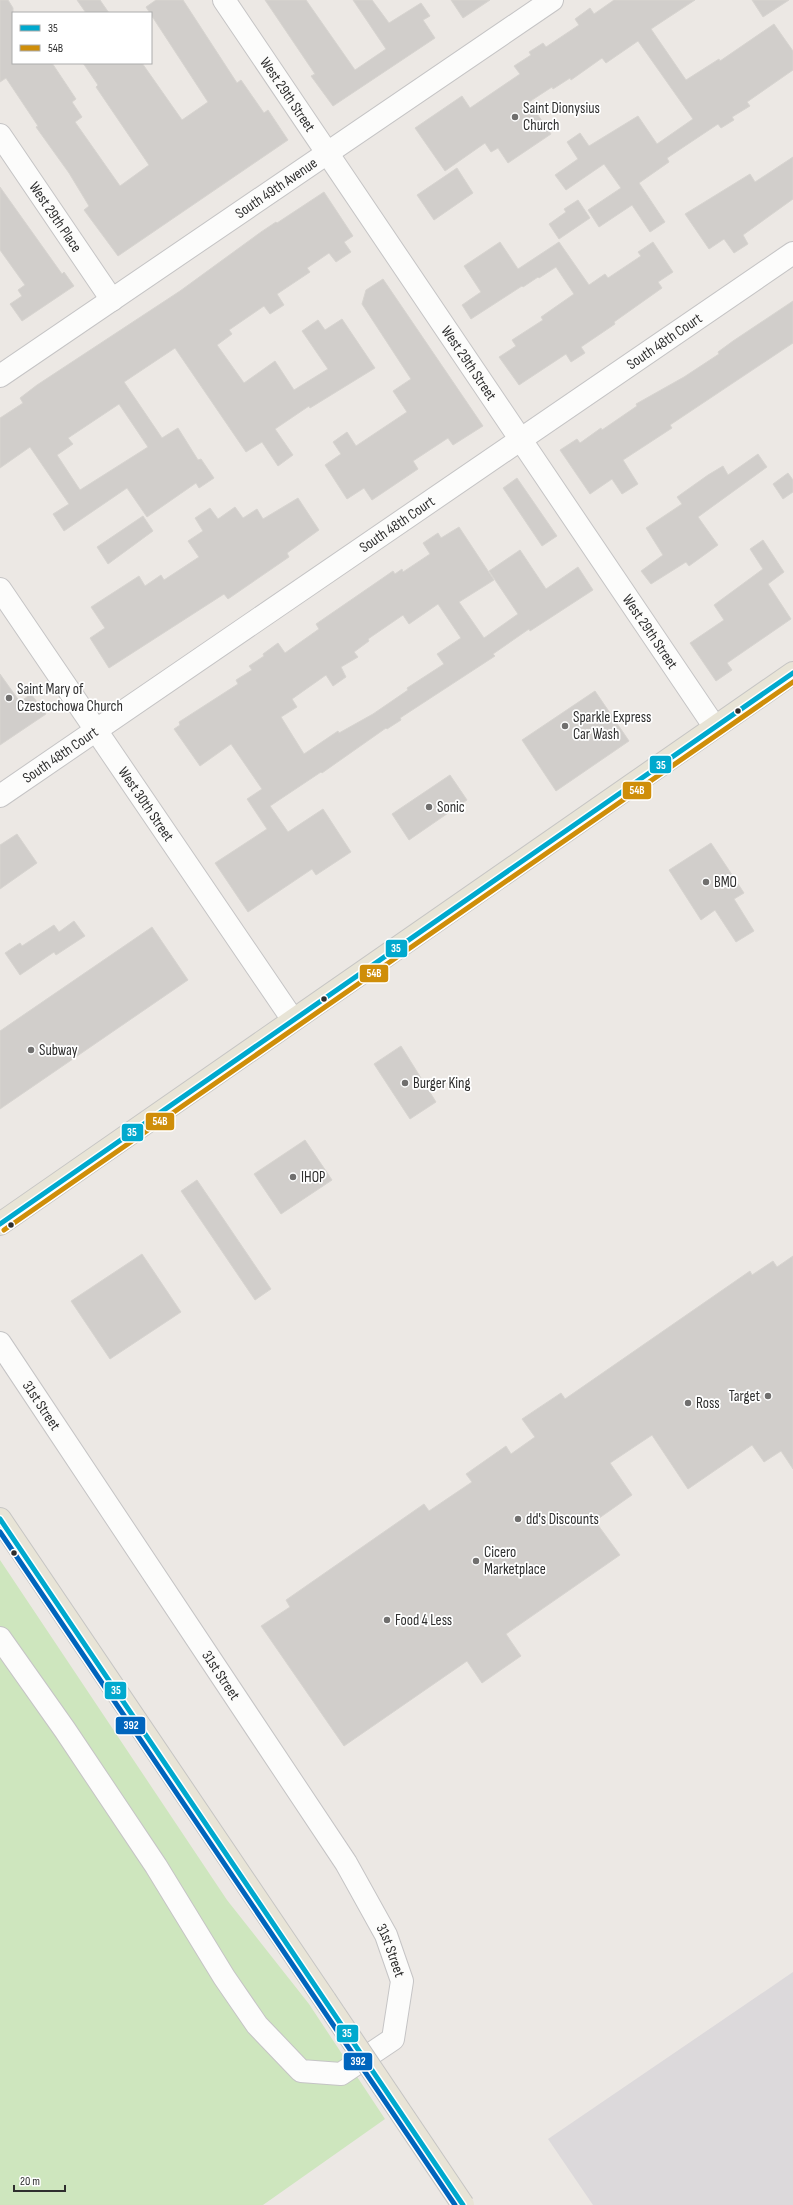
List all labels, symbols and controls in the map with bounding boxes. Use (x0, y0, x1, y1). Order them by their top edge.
legend (12, 12, 152, 64)
text: 35 (48, 21, 58, 36)
text: 54B (48, 41, 63, 56)
street label: West 29th Street (256, 54, 320, 136)
place label: Saint Dionysius Church (523, 99, 600, 135)
marker: Saint Dionysius Church (510, 112, 520, 122)
street label: South 49th Avenue (231, 153, 321, 223)
street label: West 29th Place (25, 178, 86, 256)
street label: South 48th Court (623, 308, 706, 374)
street label: West 29th Street (437, 322, 501, 404)
street label: South 48th Court (355, 491, 439, 557)
street label: West 29th Street (618, 591, 682, 673)
place label: Saint Mary of Czestochowa Church (17, 680, 123, 716)
marker: Saint Mary of Czestochowa Church (4, 693, 14, 703)
unlabelled marker (733, 706, 743, 716)
place label: Sparkle Express Car Wash (573, 708, 651, 744)
marker: Sparkle Express Car Wash (560, 721, 570, 731)
street label: South 48th Court (19, 722, 102, 787)
line badge: 35 (649, 755, 672, 774)
text: 35 (656, 759, 666, 772)
street label: West 30th Street (114, 763, 178, 845)
line badge: 54B (622, 781, 652, 800)
text: 54B (629, 784, 645, 797)
place label: Sonic (437, 798, 465, 817)
marker: Sonic (424, 802, 434, 812)
place label: BMO (714, 873, 737, 892)
marker: BMO (701, 877, 711, 887)
line badge: 35 (385, 939, 408, 958)
text: 35 (391, 942, 401, 955)
line badge: 54B (359, 964, 389, 983)
text: 54B (366, 967, 382, 980)
unlabelled marker (319, 994, 329, 1004)
place label: Subway (39, 1041, 78, 1060)
marker: Subway (26, 1045, 36, 1055)
place label: Burger King (413, 1074, 471, 1093)
marker: Burger King (400, 1078, 410, 1088)
line badge: 54B (145, 1112, 175, 1131)
text: 54B (152, 1115, 168, 1128)
line badge: 35 (121, 1123, 144, 1142)
text: 35 (127, 1126, 137, 1139)
place label: IHOP (301, 1168, 325, 1187)
marker: IHOP (288, 1172, 298, 1182)
unlabelled marker (6, 1220, 16, 1230)
street label: 31st Street (18, 1377, 65, 1434)
place label: Target (729, 1387, 760, 1406)
marker: Target (763, 1391, 773, 1401)
place label: Ross (696, 1394, 720, 1413)
marker: Ross (683, 1398, 693, 1408)
place label: dd's Discounts (526, 1510, 599, 1529)
marker: dd's Discounts (513, 1514, 523, 1524)
place label: Cicero Marketplace (484, 1543, 546, 1579)
unlabelled marker (9, 1548, 19, 1558)
marker: Cicero Marketplace (471, 1556, 481, 1566)
place label: Food 4 Less (395, 1611, 452, 1630)
marker: Food 4 Less (382, 1615, 392, 1625)
street label: 31st Street (198, 1647, 245, 1704)
line badge: 35 (104, 1681, 127, 1700)
text: 35 (111, 1684, 121, 1697)
line badge: 392 (115, 1716, 146, 1735)
text: 392 (124, 1719, 139, 1732)
street label: 31st Street (372, 1920, 410, 1980)
line badge: 35 (336, 2024, 359, 2043)
text: 35 (342, 2027, 352, 2040)
line badge: 392 (343, 2052, 373, 2071)
text: 392 (351, 2055, 366, 2068)
scale bar (14, 2167, 65, 2193)
text: 20 m (20, 2174, 40, 2189)

